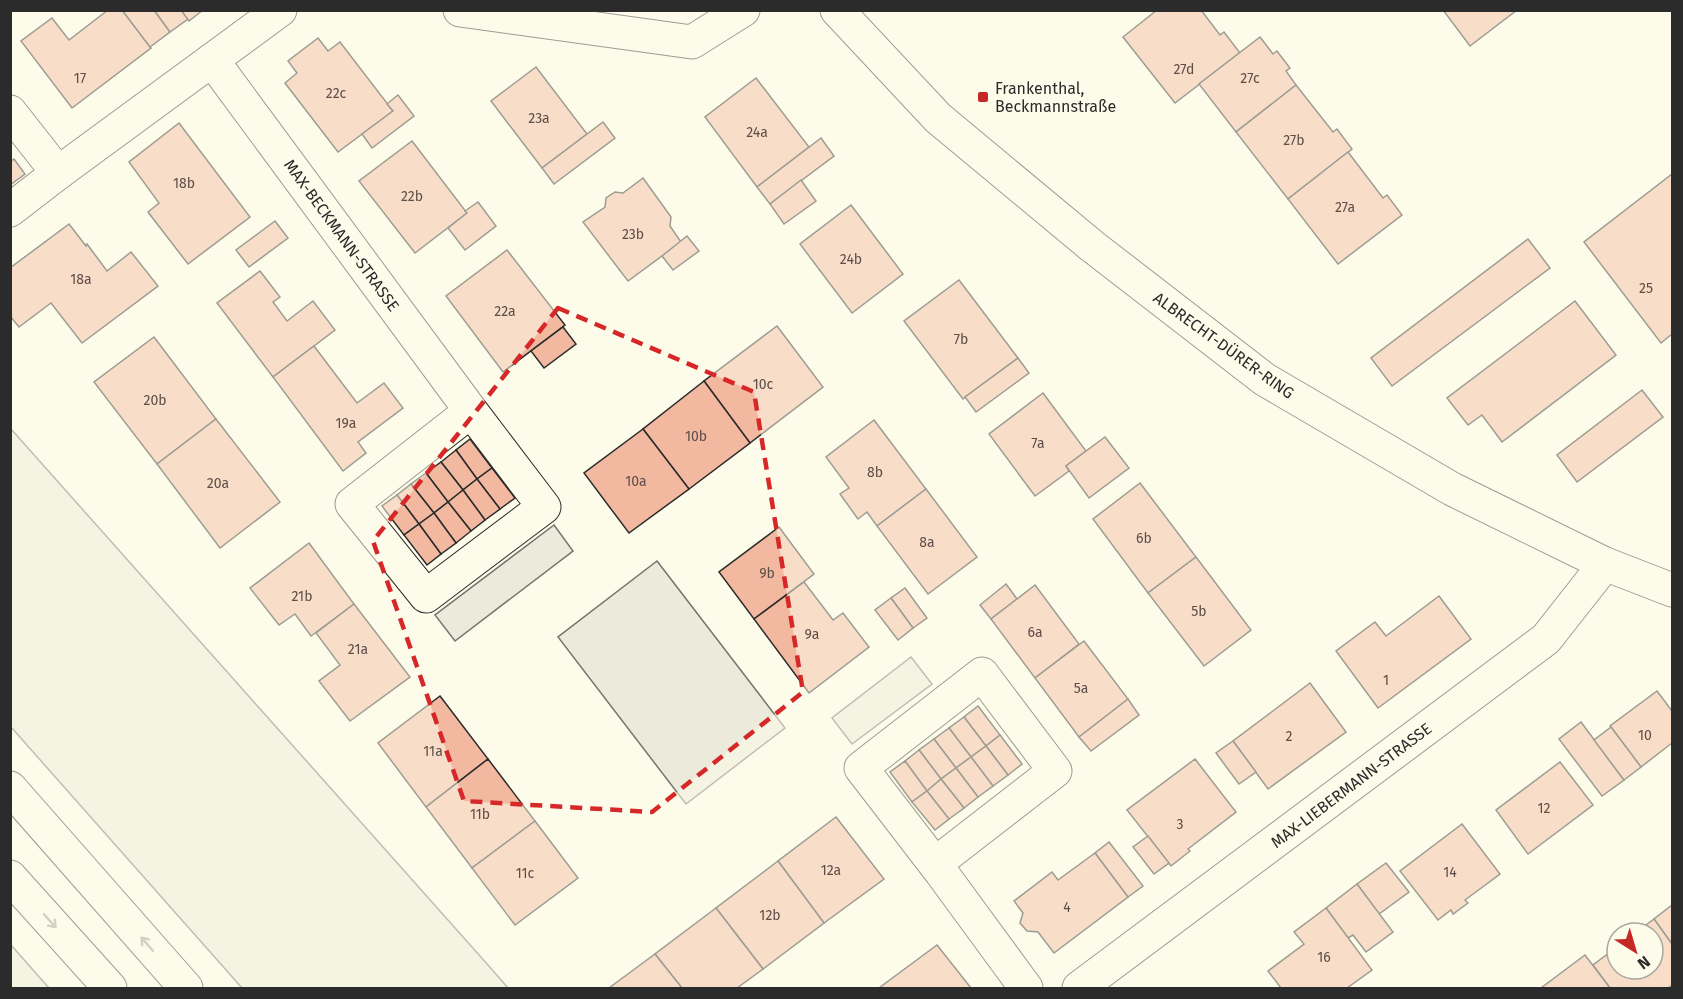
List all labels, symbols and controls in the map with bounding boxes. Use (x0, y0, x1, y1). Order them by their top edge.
house number: 27d (1174, 61, 1194, 78)
house number: 17 (74, 70, 86, 87)
house number: 27c (1240, 70, 1260, 87)
place label: Frankenthal, Beckmannstraße (995, 79, 1116, 116)
house number: 22c (326, 85, 346, 102)
marker: Frankenthal, Beckmannstraße (976, 90, 990, 104)
house number: 23a (528, 110, 550, 127)
house number: 24a (746, 124, 768, 141)
house number: 27b (1283, 132, 1305, 149)
street label: MAX-BECKMANN-STRASSE (280, 156, 403, 315)
house number: 18b (173, 175, 195, 192)
house number: 22b (401, 188, 423, 205)
house number: 27a (1335, 199, 1355, 216)
house number: 23b (622, 226, 644, 243)
house number: 24b (840, 251, 862, 268)
house number: 18a (70, 271, 92, 288)
house number: 25 (1639, 280, 1653, 297)
street label: ALBRECHT-DÜRER-RING (1150, 288, 1298, 403)
house number: 22a (494, 303, 516, 320)
house number: 7b (954, 331, 968, 348)
house number: 10c (753, 376, 774, 393)
house number: 20b (143, 392, 167, 409)
house number: 19a (336, 415, 356, 432)
house number: 10b (685, 428, 707, 445)
house number: 7a (1031, 435, 1045, 452)
house number: 8b (867, 464, 883, 481)
house number: 10a (625, 473, 647, 490)
house number: 20a (207, 475, 229, 492)
house number: 6b (1136, 530, 1152, 547)
house number: 8a (919, 534, 935, 551)
house number: 9b (759, 565, 775, 582)
house number: 21b (292, 588, 312, 605)
house number: 5b (1191, 603, 1207, 620)
house number: 6a (1027, 624, 1043, 641)
house number: 9a (805, 626, 819, 643)
house number: 21a (348, 641, 368, 658)
house number: 1 (1383, 672, 1389, 689)
house number: 5a (1074, 680, 1088, 697)
street label: MAX-LIEBERMANN-STRASSE (1267, 719, 1435, 852)
house number: 10 (1638, 727, 1652, 744)
house number: 2 (1286, 728, 1293, 745)
house number: 11a (423, 743, 443, 760)
house number: 12 (1538, 800, 1551, 817)
house number: 11b (470, 806, 490, 823)
house number: 3 (1177, 816, 1184, 833)
house number: 12a (821, 862, 841, 879)
house number: 14 (1443, 864, 1457, 881)
house number: 11c (516, 865, 535, 882)
house number: 4 (1063, 899, 1071, 916)
house number: 12b (759, 907, 781, 924)
one-way arrow (43, 913, 57, 928)
north arrow (1605, 921, 1665, 981)
one-way arrow (140, 937, 154, 952)
house number: 16 (1317, 949, 1331, 966)
text: N (1634, 952, 1654, 973)

